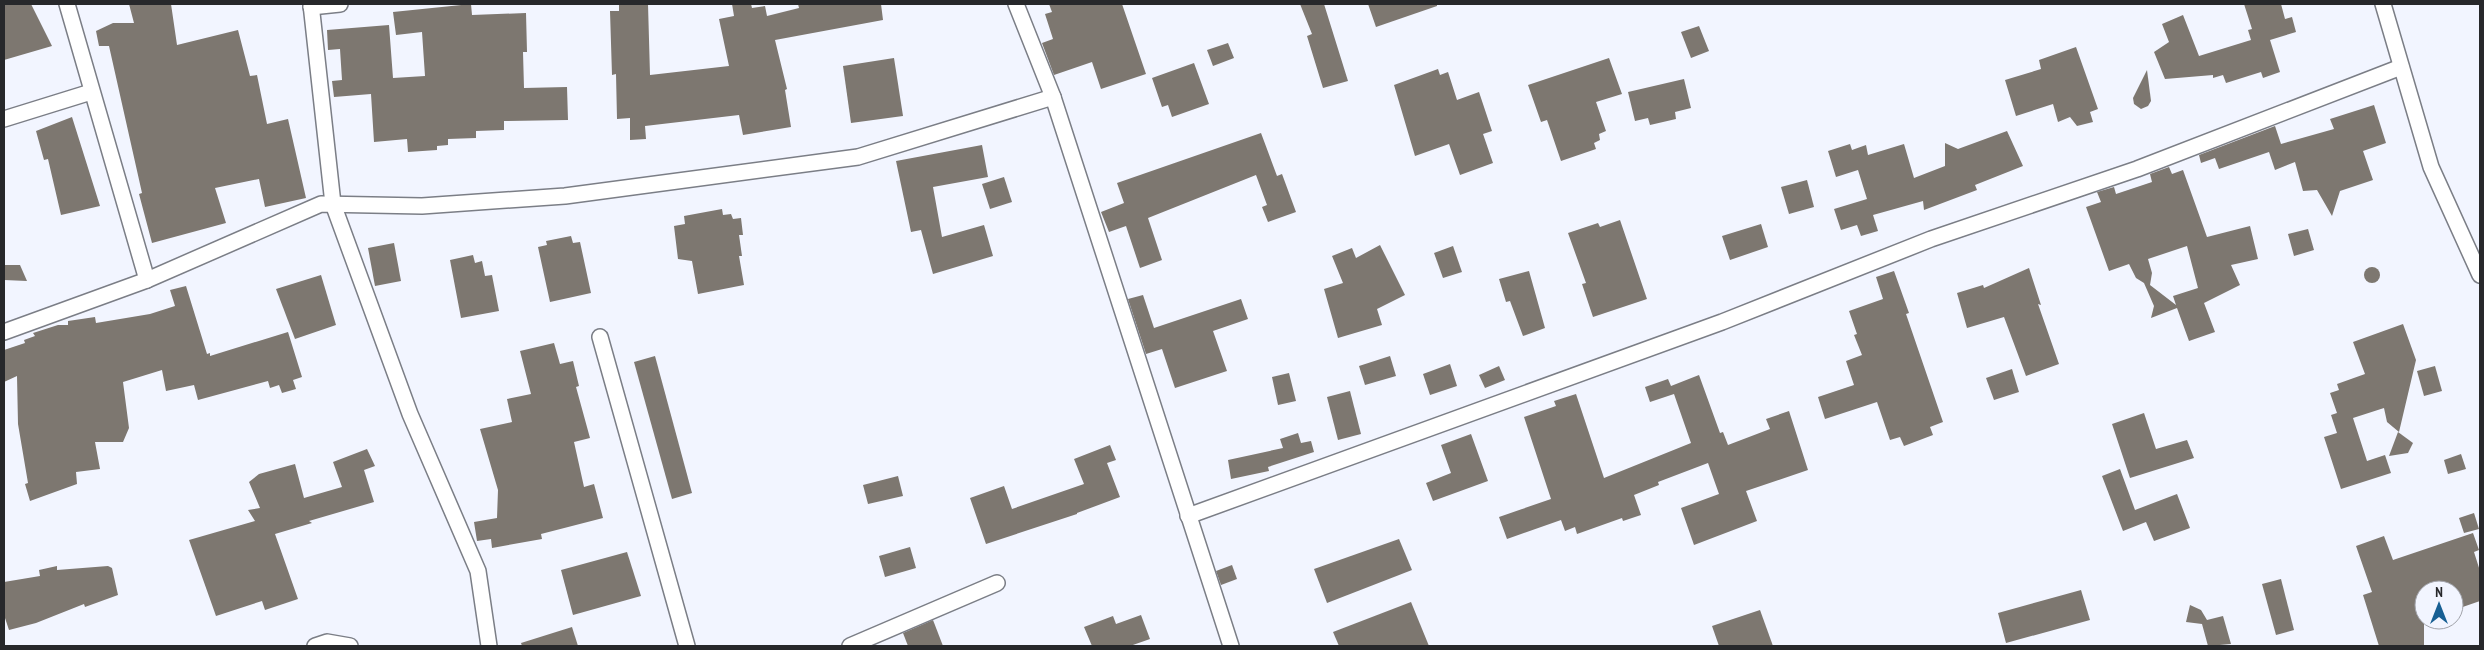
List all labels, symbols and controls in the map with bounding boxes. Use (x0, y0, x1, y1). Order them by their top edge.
north arrow (2414, 580, 2464, 630)
text: N (2435, 583, 2443, 601)

